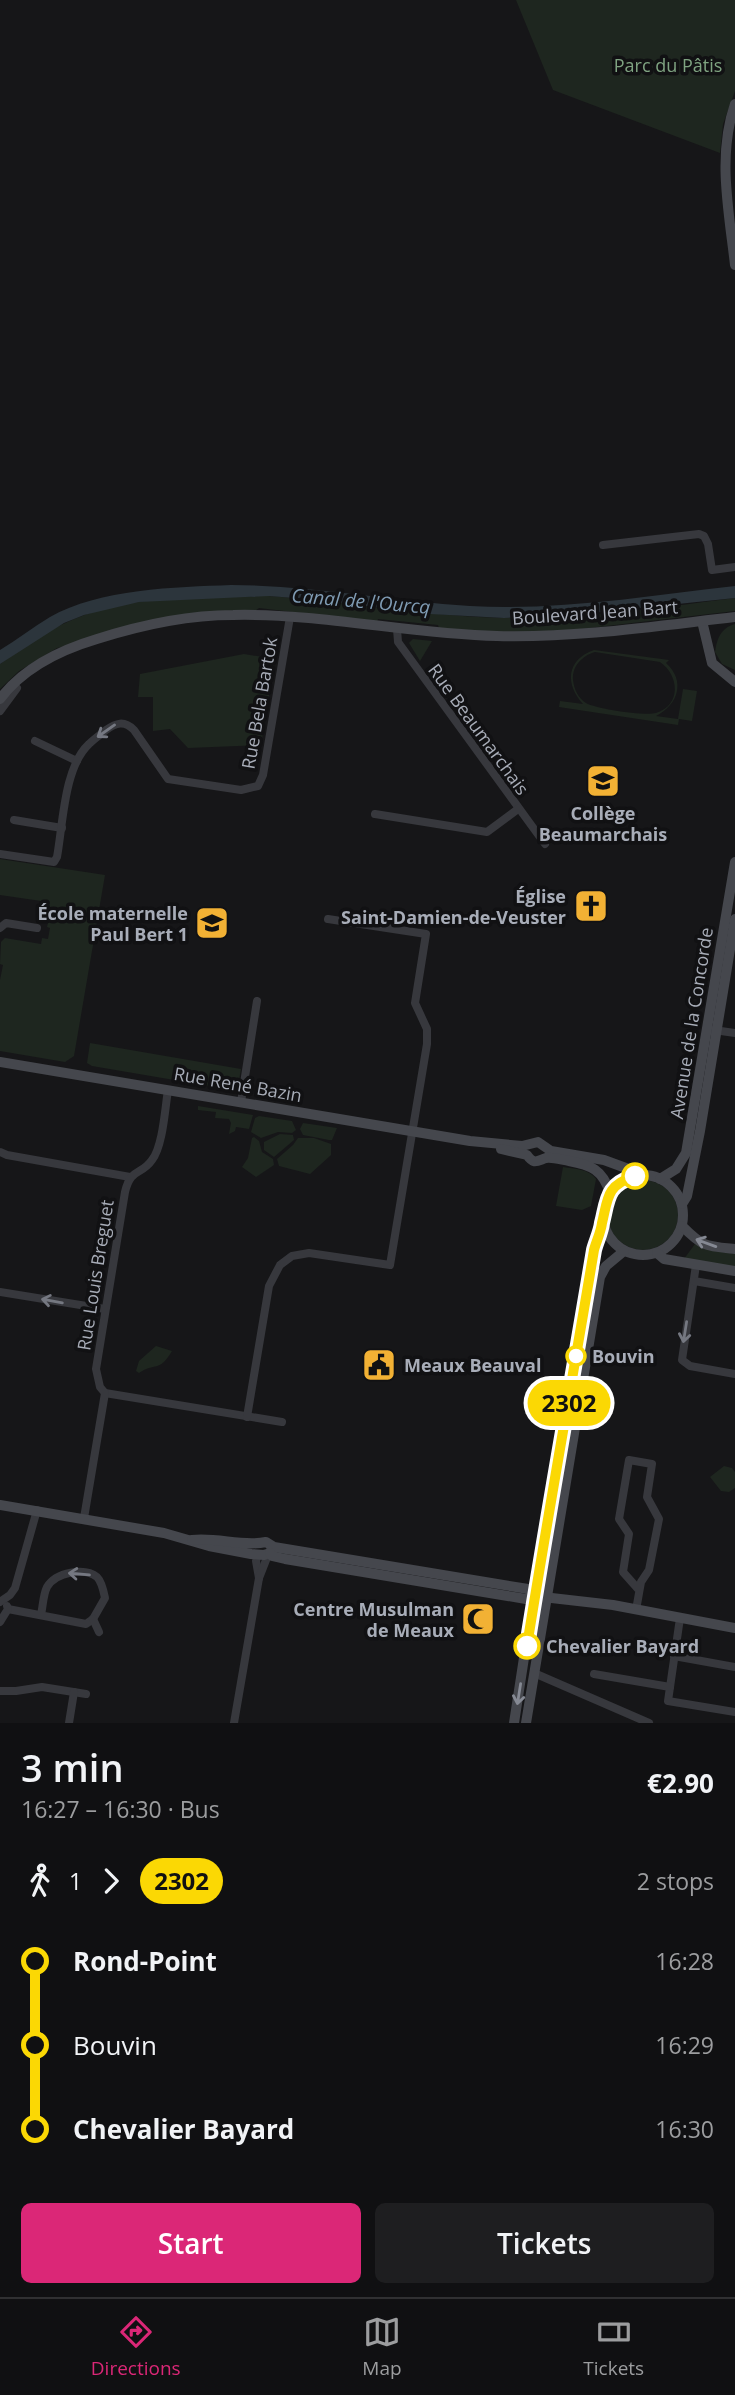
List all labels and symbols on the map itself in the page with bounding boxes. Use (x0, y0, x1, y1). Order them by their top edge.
park label: Parc du Pâtis (614, 53, 722, 77)
water label: Canal de l'Ourcq (290, 582, 432, 620)
street label: Boulevard Jean Bart (511, 594, 679, 630)
street label: Rue Bela Bartok (236, 635, 283, 771)
street label: Rue Beaumarchais (423, 659, 535, 799)
one-way arrow (97, 724, 116, 738)
school or university icon: Collège Beaumarchais (584, 762, 622, 800)
place label: Collège Beaumarchais (539, 801, 667, 846)
place label: Église Saint-Damien-de-Veuster (341, 884, 566, 929)
church icon: Église Saint-Damien-de-Veuster (572, 887, 610, 925)
place label: École maternelle Paul Bert 1 (37, 901, 188, 946)
school or university icon: École maternelle Paul Bert 1 (193, 904, 231, 942)
street label: Avenue de la Concorde (664, 926, 718, 1120)
street label: Rue René Bazin (172, 1061, 304, 1107)
unlabelled marker (622, 1163, 648, 1189)
street label: Rue Louis Breguet (71, 1198, 119, 1352)
one-way arrow (695, 1236, 717, 1248)
one-way arrow (42, 1293, 64, 1307)
one-way arrow (678, 1320, 691, 1343)
place label: Bouvin (592, 1344, 655, 1368)
public building icon: Meaux Beauval (360, 1346, 398, 1384)
marker: Bouvin (566, 1346, 586, 1366)
place label: Meaux Beauval (404, 1353, 541, 1377)
line badge: 2302 (520, 1380, 618, 1426)
one-way arrow (68, 1567, 91, 1580)
place label: Centre Musulman de Meaux (293, 1597, 455, 1642)
mosque icon: Centre Musulman de Meaux (459, 1600, 497, 1638)
marker: Chevalier Bayard (514, 1633, 540, 1659)
place label: Chevalier Bayard (546, 1634, 699, 1658)
one-way arrow (512, 1683, 525, 1705)

